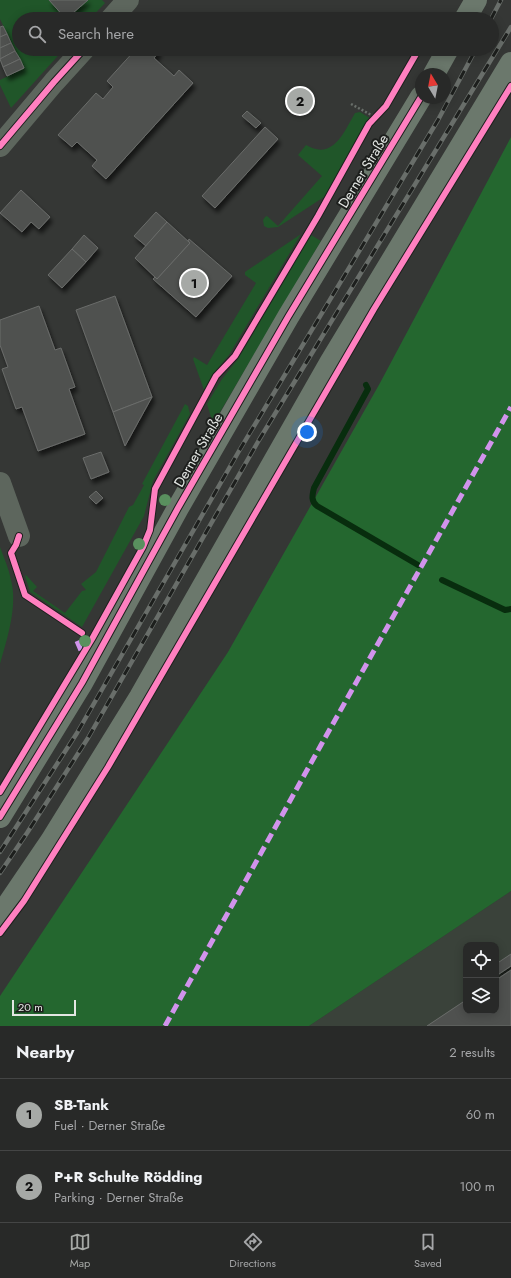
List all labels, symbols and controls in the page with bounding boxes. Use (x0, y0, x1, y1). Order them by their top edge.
search box (12, 12, 499, 56)
icon: search (26, 23, 48, 45)
text: Search here (58, 23, 134, 45)
north arrow (415, 68, 451, 104)
pin: 2 (287, 86, 313, 116)
street label: Derner Straße (333, 130, 393, 212)
pin: 1 (181, 268, 207, 298)
street label: Derner Straße (169, 409, 227, 491)
your location (297, 422, 317, 442)
map controls (463, 942, 499, 1014)
button: locate (463, 942, 499, 978)
button: layers (463, 978, 499, 1014)
scale bar (12, 998, 76, 1017)
text: 20 m (18, 999, 43, 1015)
text: Nearby (16, 1040, 74, 1064)
text: 2 results (449, 1043, 495, 1062)
text: SB-Tank (54, 1094, 109, 1116)
text: 1 (26, 1105, 32, 1124)
text: 60 m (466, 1105, 495, 1124)
text: Fuel · Derner Straße (54, 1116, 165, 1135)
text: P+R Schulte Rödding (54, 1166, 203, 1188)
text: 2 (25, 1177, 33, 1196)
text: 100 m (460, 1177, 495, 1196)
text: Parking · Derner Straße (54, 1188, 183, 1207)
tab: Map (69, 1231, 91, 1271)
tab: Directions (229, 1231, 276, 1271)
tab: Saved (414, 1231, 442, 1271)

